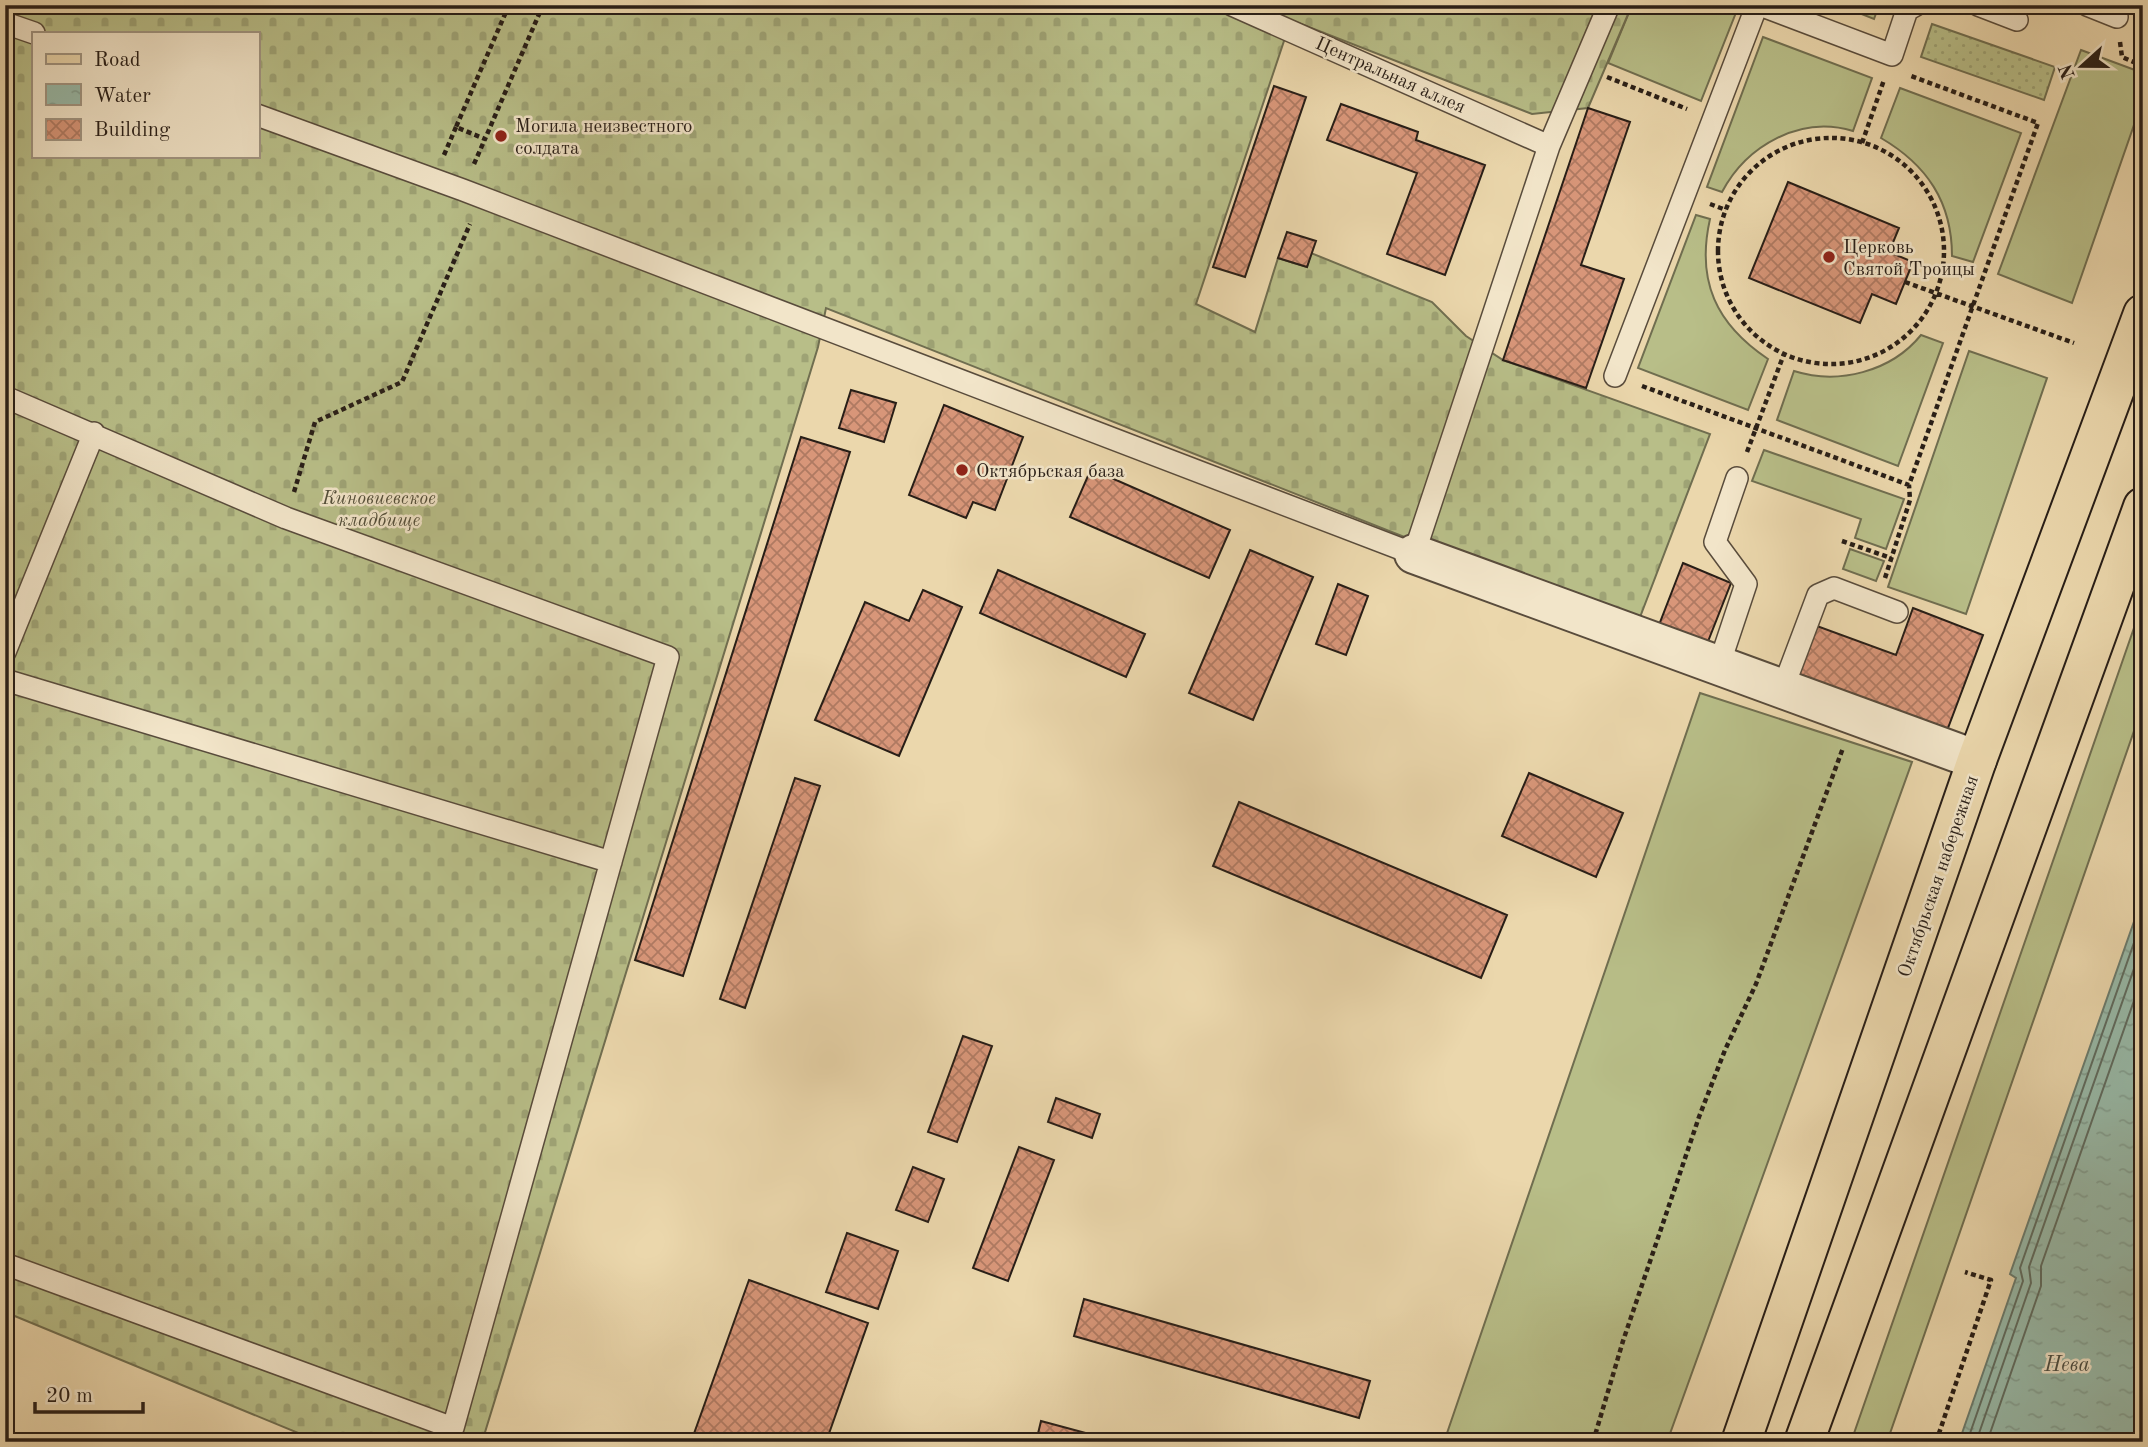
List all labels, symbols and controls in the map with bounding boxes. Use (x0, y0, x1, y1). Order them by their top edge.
legend (32, 32, 259, 158)
north arrow (2046, 32, 2116, 102)
street label: Центральная аллея (1312, 35, 1468, 118)
text: Road (94, 50, 141, 71)
text: N (2057, 61, 2080, 81)
text: Water (94, 86, 151, 107)
place label: Могила неизвестного солдата (515, 118, 692, 159)
text: Building (94, 120, 171, 141)
marker: Могила неизвестного солдата (493, 128, 509, 144)
place label: Церковь Святой Троицы (1843, 239, 1975, 280)
marker: Церковь Святой Троицы (1821, 249, 1837, 265)
marker: Октябрьская база (954, 462, 970, 478)
place label: Октябрьская база (976, 463, 1125, 482)
park label: Киновиевское кладбище (321, 490, 436, 531)
street label: Октябрьская набережная (1896, 773, 1983, 980)
water label: Нева (2043, 1355, 2090, 1376)
scale bar (35, 1370, 144, 1414)
text: 20 m (46, 1386, 93, 1407)

